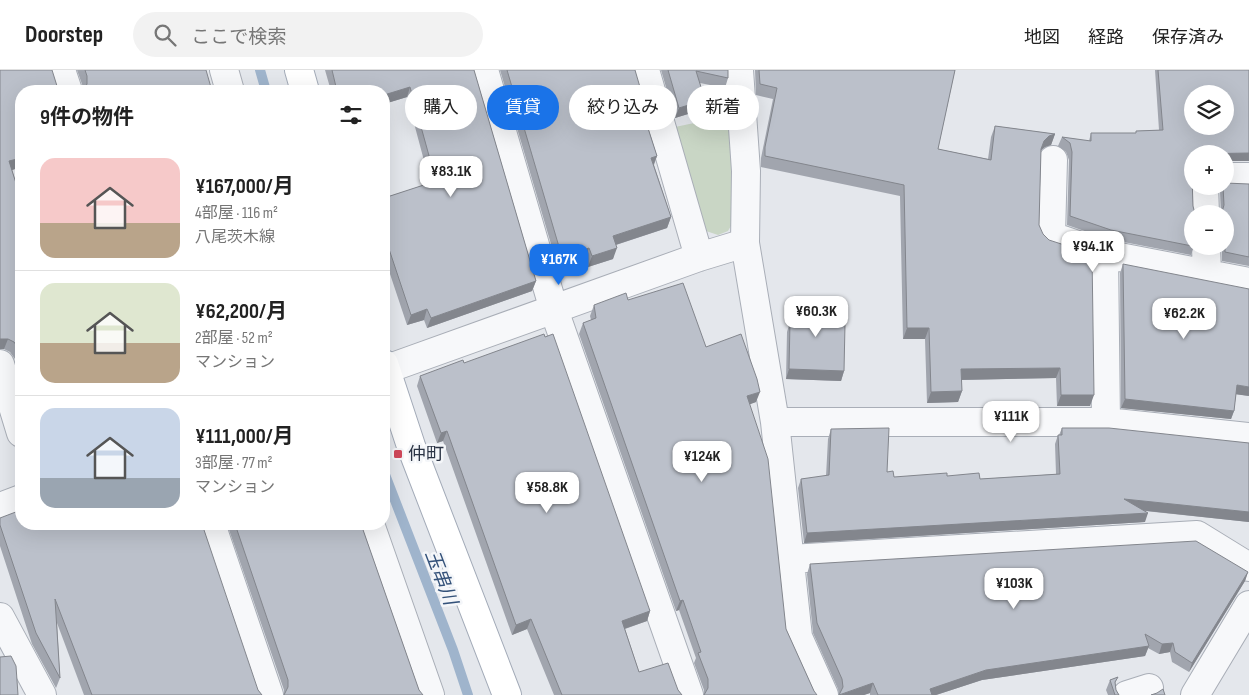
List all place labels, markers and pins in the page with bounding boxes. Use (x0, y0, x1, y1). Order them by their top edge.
pin: ¥83.1K (410, 156, 492, 198)
pin: ¥94.1K (1052, 230, 1134, 273)
pin: ¥167K (524, 244, 594, 286)
pin: ¥60.3K (775, 296, 857, 338)
pin: ¥62.2K (1143, 298, 1225, 340)
pin: ¥111K (976, 400, 1046, 443)
pin: ¥124K (667, 440, 737, 483)
place label: 仲町 (408, 444, 444, 465)
marker: 仲町 (392, 448, 404, 460)
pin: ¥58.8K (506, 472, 588, 514)
pin: ¥103K (979, 568, 1049, 610)

